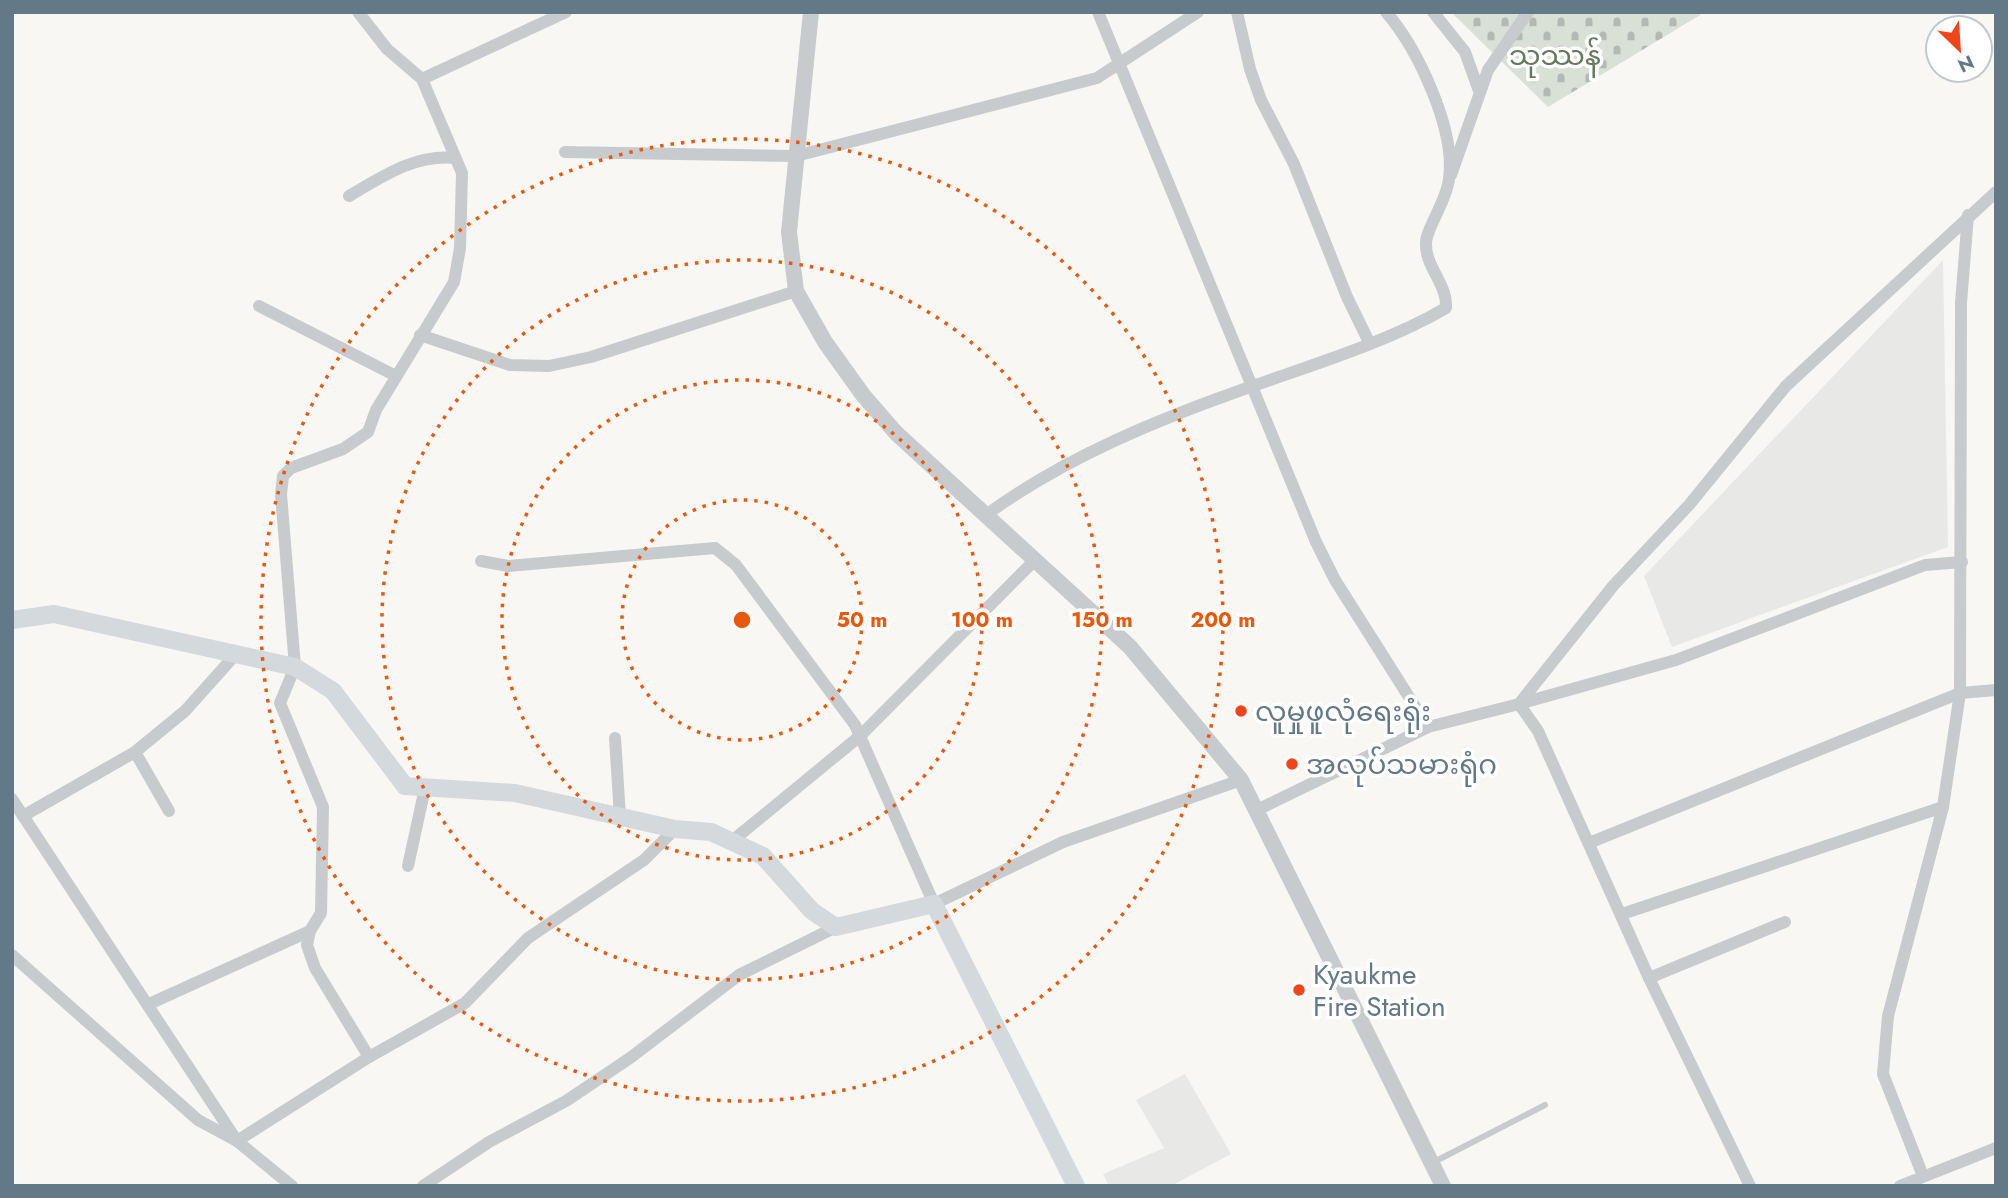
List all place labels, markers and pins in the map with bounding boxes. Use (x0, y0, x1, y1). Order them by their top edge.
centre of rings (730, 608, 754, 632)
place label: လူမှုဖူလုံရေးရုံး (1255, 691, 1431, 734)
marker: လူမှုဖူလုံရေးရုံး (1233, 703, 1249, 719)
place label: အလုပ်သမားရုံဂ (1306, 744, 1497, 787)
marker: အလုပ်သမားရုံဂ (1284, 756, 1300, 772)
place label: Kyaukme Fire Station (1313, 954, 1446, 1027)
marker: Kyaukme Fire Station (1291, 982, 1307, 998)

